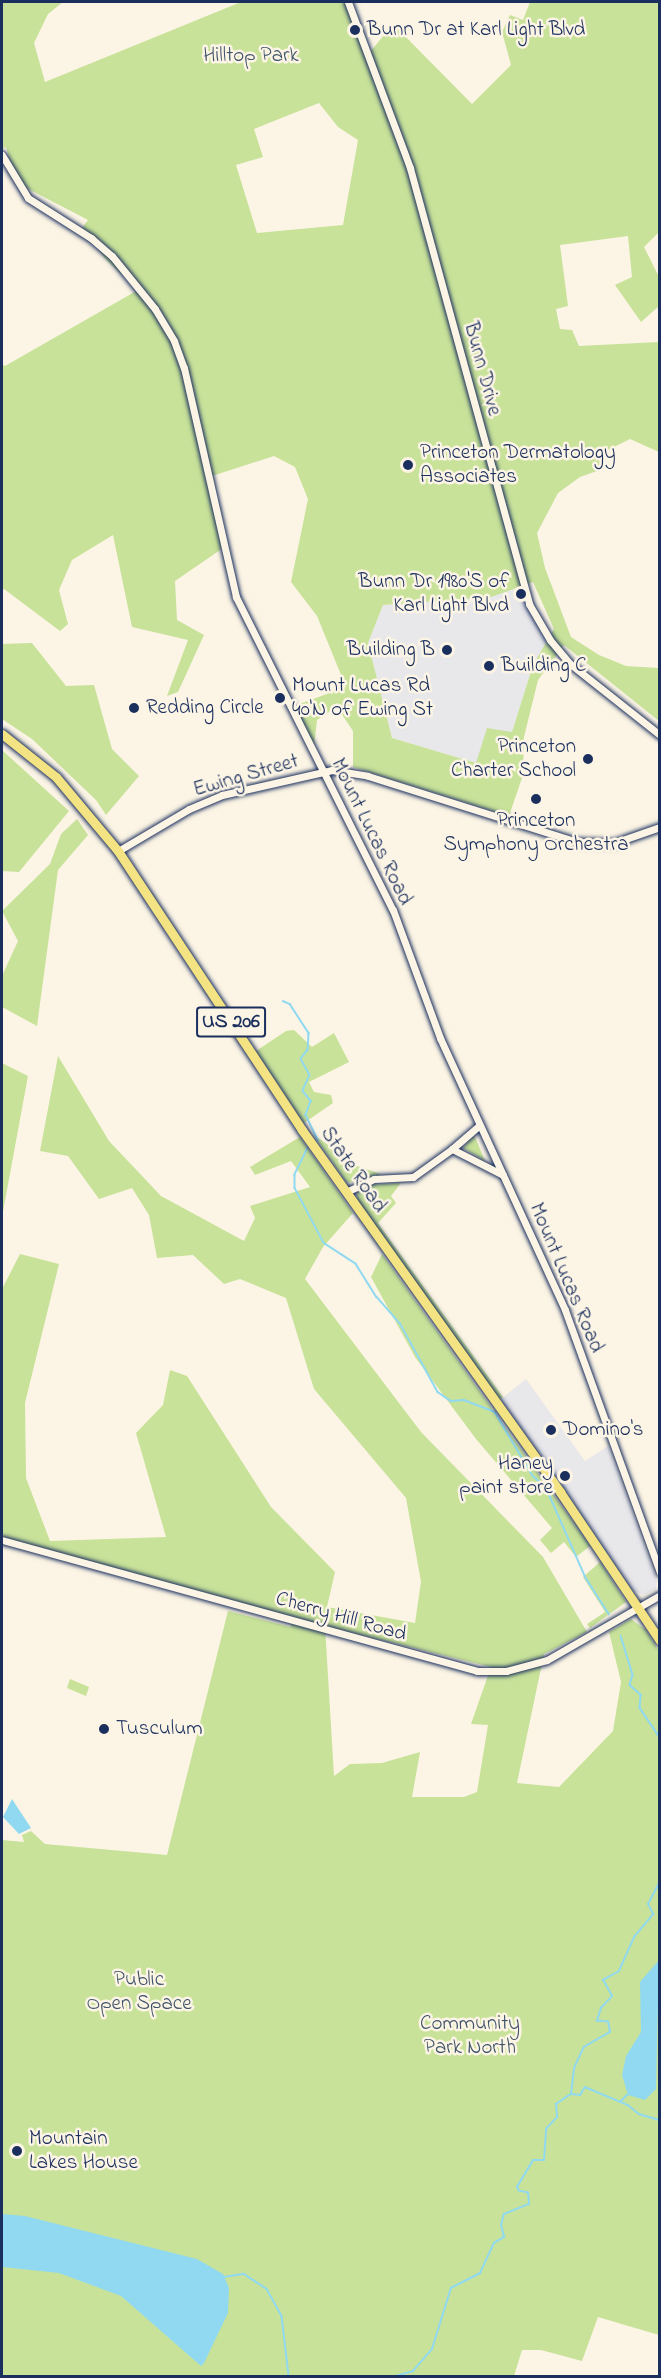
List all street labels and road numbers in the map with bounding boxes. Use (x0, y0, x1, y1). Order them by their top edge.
street label: Bunn Drive (457, 319, 507, 419)
street label: Ewing Street (190, 749, 302, 803)
street label: Mount Lucas Road (325, 754, 417, 910)
road number: US 206 (195, 1005, 267, 1039)
street label: State Road (314, 1122, 392, 1218)
street label: Mount Lucas Road (523, 1199, 609, 1357)
street label: Cherry Hill Road (273, 1586, 409, 1648)

